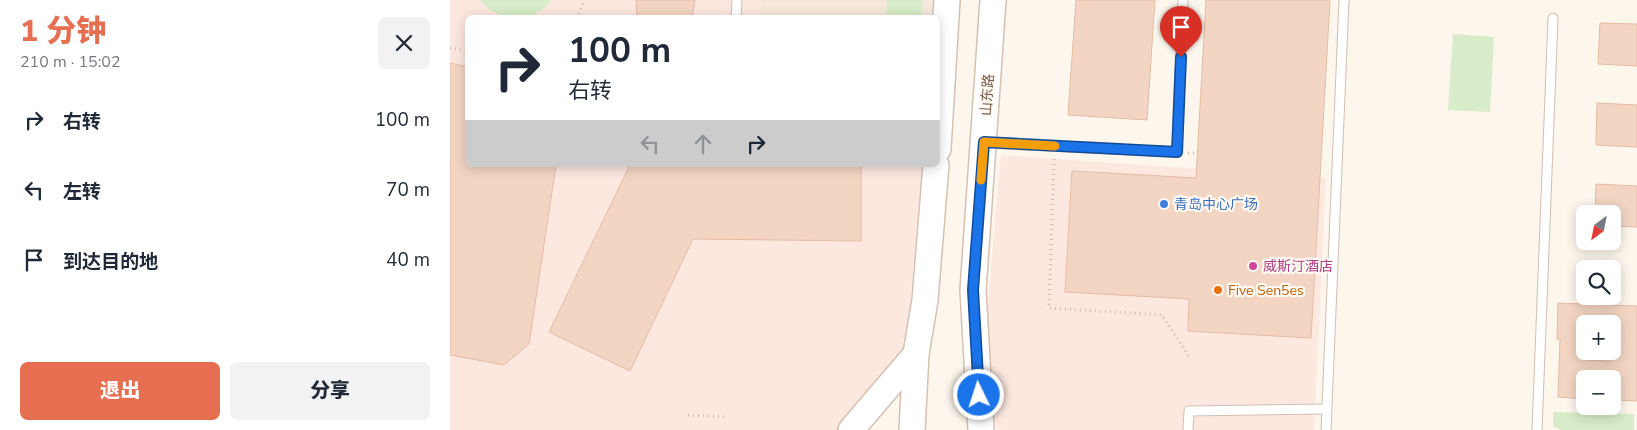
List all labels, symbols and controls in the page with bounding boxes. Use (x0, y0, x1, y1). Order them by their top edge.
pin (1160, 6, 1202, 57)
text: 1 分钟 (20, 11, 106, 52)
icon: arrive (1167, 13, 1195, 41)
button: close (378, 17, 430, 69)
text: 100 m (568, 27, 671, 74)
icon: right (485, 35, 550, 100)
text: 210 m · 15:02 (20, 51, 121, 73)
street label: 山东路 (977, 73, 998, 117)
text: 右转 (568, 76, 612, 106)
icon: right (20, 106, 48, 134)
text: 100 m (375, 107, 430, 133)
text: 右转 (63, 109, 101, 135)
icon: left (636, 130, 664, 158)
icon: ahead (689, 130, 717, 158)
icon: right (742, 130, 770, 158)
icon: left (20, 176, 48, 204)
text: 70 m (386, 177, 430, 203)
text: 左转 (63, 179, 101, 205)
place label: 青岛中心广场 (1174, 195, 1258, 214)
marker: 青岛中心广场 (1158, 198, 1170, 210)
north arrow (1576, 205, 1621, 250)
map controls (1576, 205, 1621, 415)
icon: arrive (20, 246, 48, 274)
text: 40 m (386, 247, 430, 273)
text: 到达目的地 (63, 249, 158, 275)
place label: 威斯汀酒店 (1263, 257, 1333, 276)
marker: 威斯汀酒店 (1247, 260, 1259, 272)
button: search (1576, 260, 1621, 305)
place label: Five Sen5es (1228, 281, 1304, 300)
marker: Five Sen5es (1212, 284, 1224, 296)
button: + (1576, 315, 1621, 360)
button: 退出 (20, 362, 220, 420)
button: 分享 (230, 362, 430, 420)
position arrow (952, 368, 1004, 420)
button: − (1576, 370, 1621, 415)

